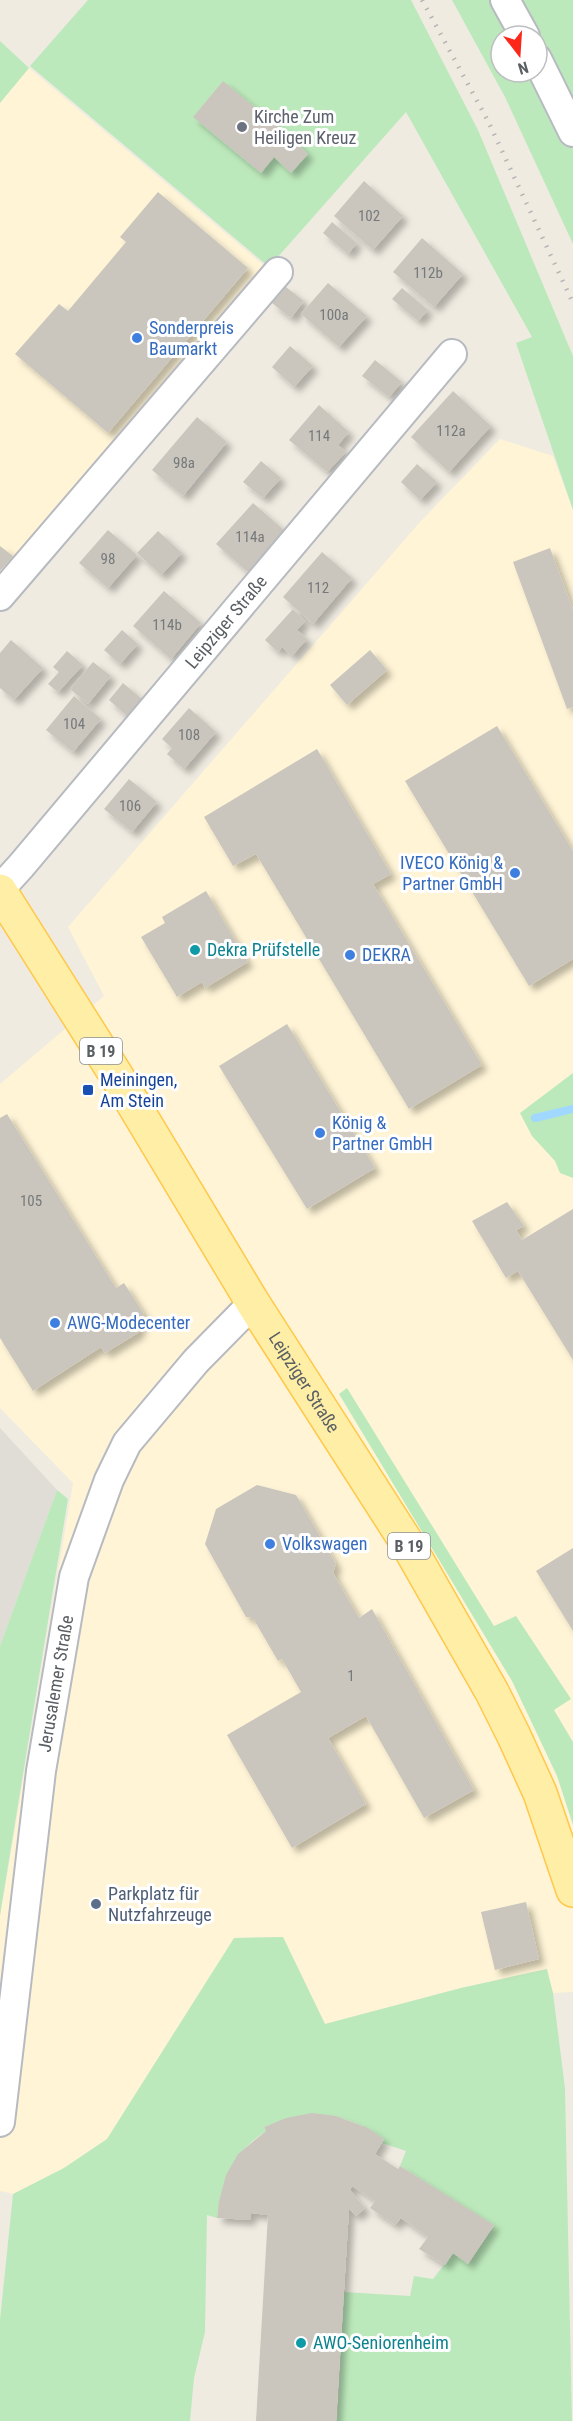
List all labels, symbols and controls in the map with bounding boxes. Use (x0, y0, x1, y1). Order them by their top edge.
north arrow (489, 24, 549, 84)
text: N (516, 57, 531, 78)
place label: Kirche Zum Heiligen Kreuz (254, 106, 356, 148)
marker: Kirche Zum Heiligen Kreuz (235, 120, 249, 134)
house number: 102 (358, 207, 380, 225)
house number: 112b (413, 264, 443, 282)
house number: 100a (319, 306, 349, 324)
place label: Sonderpreis Baumarkt (149, 317, 234, 359)
marker: Sonderpreis Baumarkt (130, 331, 144, 345)
house number: 112a (436, 422, 466, 440)
house number: 114 (308, 427, 330, 445)
house number: 98a (173, 454, 195, 472)
house number: 114a (235, 528, 265, 546)
house number: 98 (101, 550, 115, 568)
street label: Leipziger Straße (181, 571, 271, 673)
house number: 112 (307, 579, 329, 597)
house number: 114b (152, 616, 182, 634)
house number: 104 (63, 715, 85, 733)
house number: 108 (178, 726, 200, 744)
house number: 106 (119, 797, 141, 815)
place label: IVECO König & Partner GmbH (400, 852, 503, 894)
marker: IVECO König & Partner GmbH (508, 866, 522, 880)
place label: Dekra Prüfstelle (207, 939, 320, 960)
marker: Dekra Prüfstelle (188, 943, 202, 957)
place label: DEKRA (362, 944, 412, 965)
marker: DEKRA (343, 948, 357, 962)
road number: B 19 (80, 1038, 122, 1064)
place label: Meiningen, Am Stein (100, 1069, 177, 1111)
marker: Meiningen, Am Stein (81, 1083, 95, 1097)
place label: König & Partner GmbH (332, 1112, 433, 1154)
marker: König & Partner GmbH (313, 1126, 327, 1140)
house number: 105 (20, 1192, 42, 1210)
place label: AWG-Modecenter (67, 1312, 191, 1333)
marker: AWG-Modecenter (48, 1316, 62, 1330)
street label: Leipziger Straße (265, 1328, 344, 1436)
place label: Volkswagen (282, 1533, 368, 1554)
road number: B 19 (388, 1533, 430, 1559)
marker: Volkswagen (263, 1537, 277, 1551)
street label: Jerusalemer Straße (33, 1613, 77, 1754)
house number: 1 (347, 1667, 355, 1685)
place label: Parkplatz für Nutzfahrzeuge (108, 1883, 212, 1925)
marker: Parkplatz für Nutzfahrzeuge (89, 1897, 103, 1911)
place label: AWO-Seniorenheim (313, 2332, 449, 2353)
marker: AWO-Seniorenheim (294, 2336, 308, 2350)

